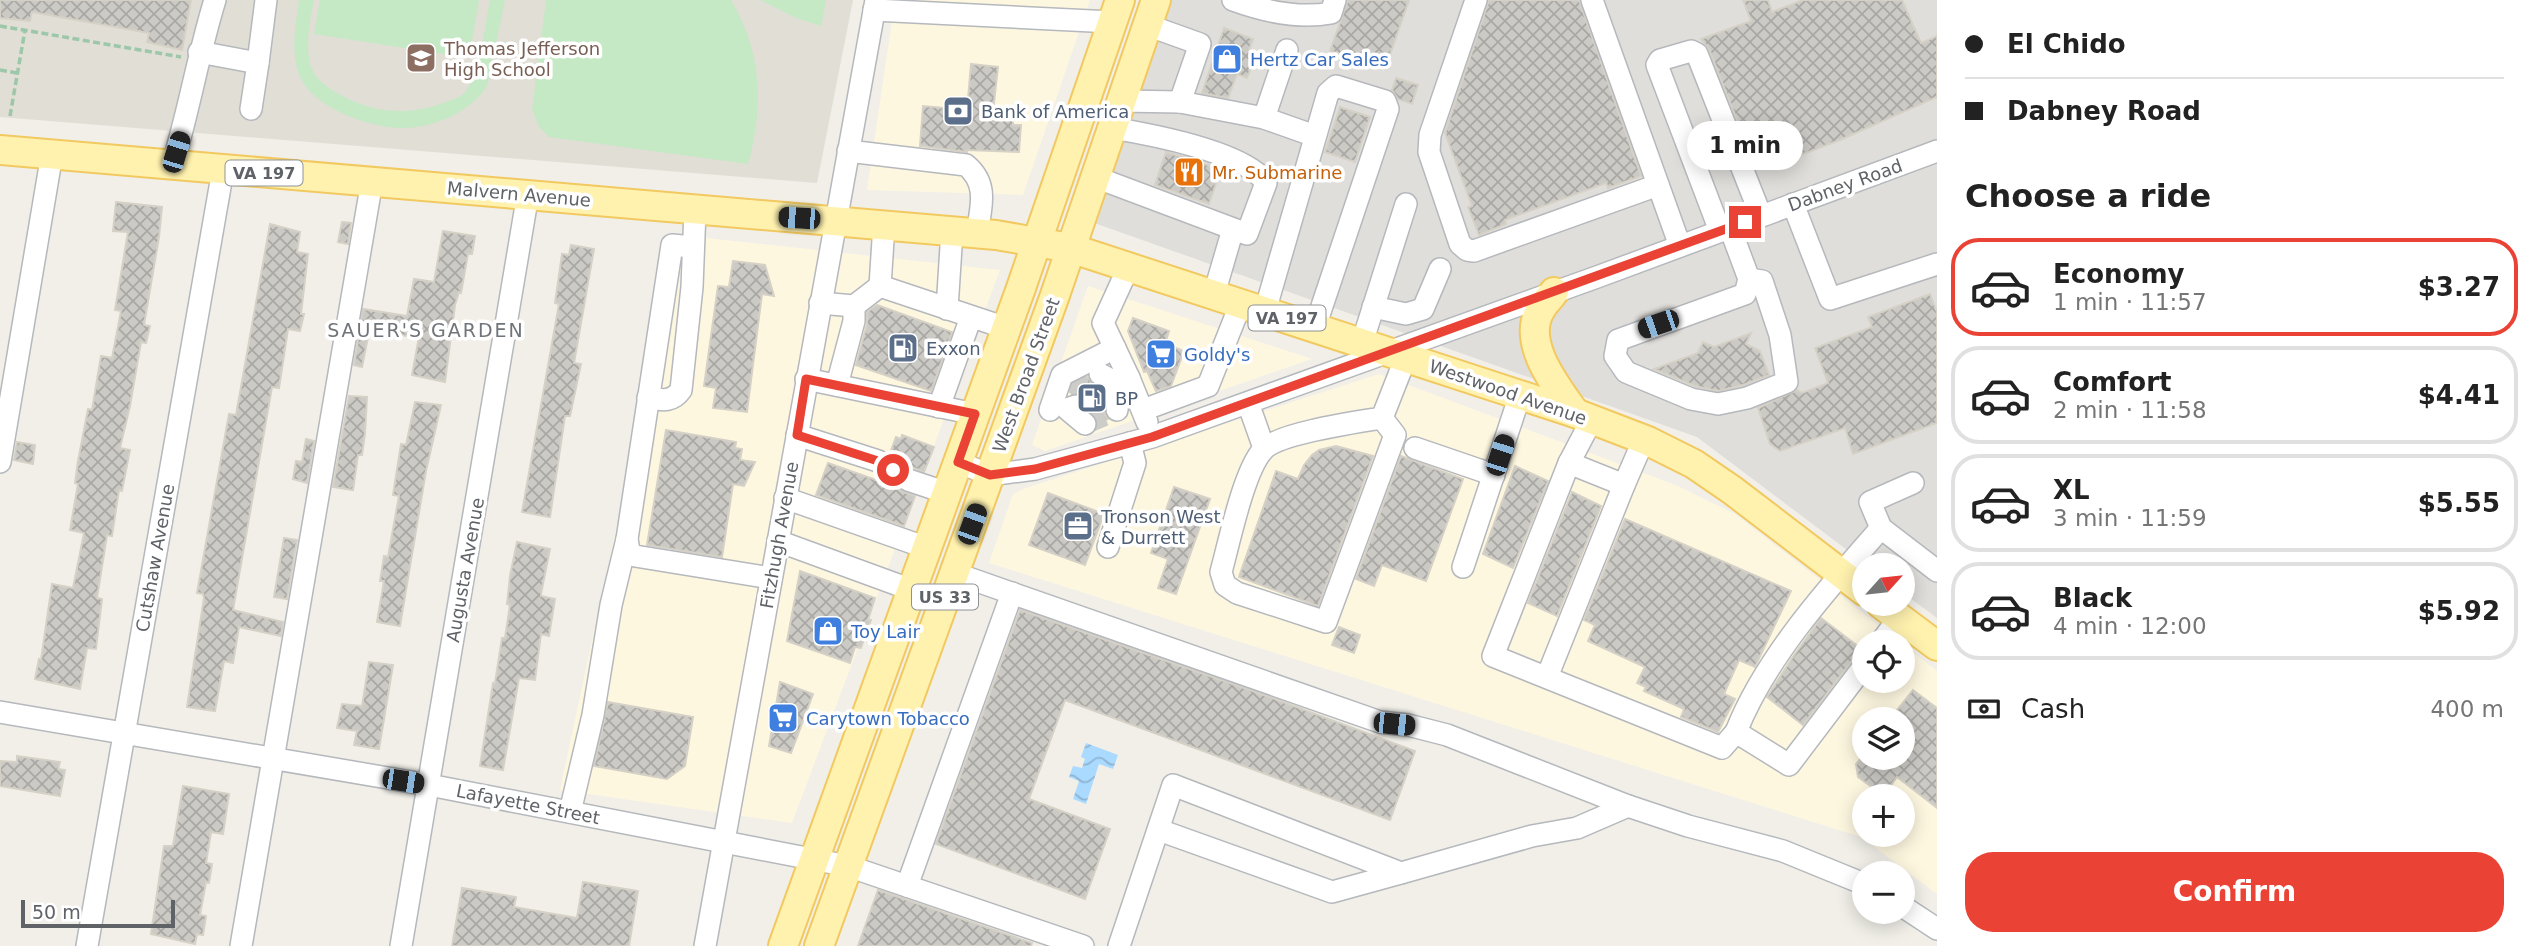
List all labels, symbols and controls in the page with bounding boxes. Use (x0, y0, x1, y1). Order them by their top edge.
text: El Chido (2007, 29, 2126, 59)
place label: Thomas Jefferson High School (443, 38, 600, 80)
school or university icon: Thomas Jefferson High School (404, 41, 438, 75)
shop icon: Hertz Car Sales (1210, 42, 1244, 76)
place label: Hertz Car Sales (1250, 49, 1389, 70)
bank icon: Bank of America (941, 94, 975, 128)
text: Dabney Road (2007, 96, 2201, 126)
place label: Bank of America (981, 101, 1129, 122)
callout: 1 min (1687, 120, 1803, 170)
car (160, 129, 193, 175)
text: 1 min (1709, 132, 1781, 158)
restaurant icon: Mr. Submarine (1172, 155, 1206, 189)
street label: Dabney Road (1785, 155, 1905, 215)
road number: VA 197 (226, 160, 302, 186)
place label: Mr. Submarine (1212, 162, 1342, 183)
street label: Malvern Avenue (446, 177, 592, 211)
text: Choose a ride (1965, 177, 2211, 215)
car (778, 206, 821, 230)
route end (1729, 206, 1761, 238)
icon: car (1969, 256, 2032, 319)
text: Economy (2053, 259, 2184, 289)
text: $3.27 (2418, 272, 2500, 302)
text: 1 min · 11:57 (2053, 289, 2207, 315)
street label: West Broad Street (988, 295, 1064, 455)
road number: VA 197 (1248, 306, 1326, 330)
car (1635, 307, 1682, 341)
district label: SAUER'S GARDEN (327, 319, 525, 341)
fuel station icon: Exxon (886, 331, 920, 365)
supermarket icon: Goldy's (1144, 337, 1178, 371)
place label: Exxon (926, 338, 981, 359)
place label: Goldy's (1184, 344, 1250, 365)
street label: Westwood Avenue (1427, 355, 1589, 429)
icon: car (1969, 364, 2032, 427)
text: Comfort (2053, 367, 2171, 397)
text: $4.41 (2418, 380, 2500, 410)
fuel station icon: BP (1075, 381, 1109, 415)
place label: BP (1115, 388, 1138, 409)
text: 2 min · 11:58 (2053, 397, 2207, 423)
car (1484, 432, 1517, 478)
route start (877, 454, 909, 486)
street label: Fitzhugh Avenue (756, 460, 802, 610)
icon: car (1969, 472, 2032, 535)
text: XL (2053, 475, 2090, 505)
street label: Cutshaw Avenue (132, 482, 178, 634)
text: $5.55 (2418, 488, 2500, 518)
street label: Augusta Avenue (442, 496, 488, 644)
car (955, 501, 990, 547)
text: 3 min · 11:59 (2053, 505, 2207, 531)
place label: Tronson West & Durrett (1100, 506, 1221, 548)
office icon: Tronson West & Durrett (1061, 509, 1095, 543)
north arrow (1852, 553, 1914, 616)
map controls (1852, 553, 1915, 924)
icon: car (1969, 580, 2032, 643)
text: Black (2053, 583, 2132, 613)
road number: US 33 (912, 584, 978, 610)
text: $5.92 (2418, 596, 2500, 626)
text: 4 min · 12:00 (2053, 613, 2207, 639)
shop icon: Toy Lair (811, 614, 845, 648)
place label: Toy Lair (850, 621, 920, 642)
button: locate (1852, 630, 1915, 693)
icon: cash (1965, 690, 2003, 728)
text: Cash (2021, 694, 2085, 724)
text: 400 m (2430, 696, 2504, 722)
supermarket icon: Carytown Tobacco (766, 701, 800, 735)
button: layers (1852, 707, 1915, 770)
place label: Carytown Tobacco (806, 708, 970, 729)
car (1373, 711, 1416, 737)
car (381, 767, 426, 795)
street label: Lafayette Street (454, 780, 602, 828)
button: + (1852, 784, 1915, 847)
button: Confirm (1965, 852, 2504, 932)
button: − (1852, 861, 1915, 924)
scale bar (21, 897, 175, 929)
text: 50 m (32, 901, 81, 923)

